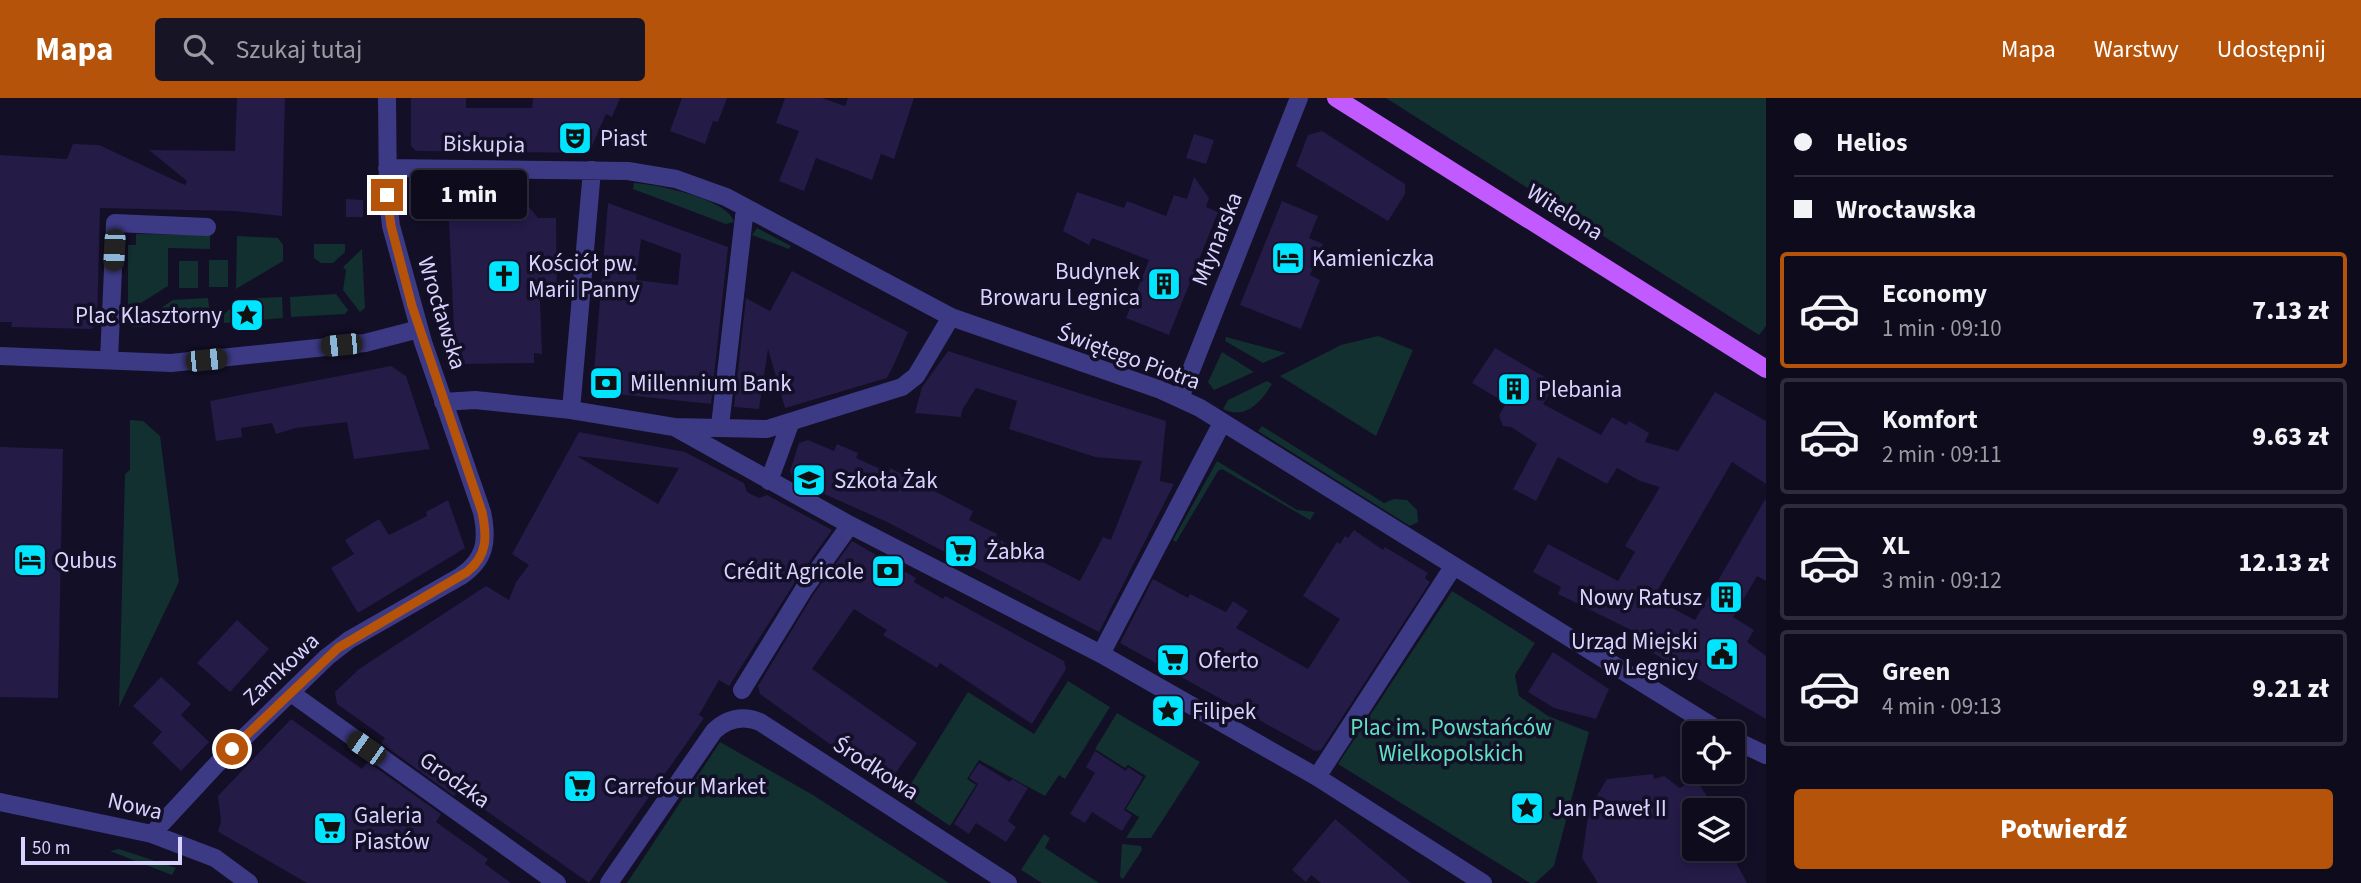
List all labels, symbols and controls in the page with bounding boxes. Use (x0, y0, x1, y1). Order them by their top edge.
search box (155, 18, 645, 81)
text: Mapa (35, 26, 113, 73)
icon: search (179, 30, 217, 68)
text: Szukaj tutaj (235, 31, 362, 68)
text: Mapa (2001, 32, 2056, 67)
text: Warstwy (2094, 32, 2179, 67)
text: Udostępnij (2217, 32, 2326, 67)
theatre icon: Piast (556, 119, 594, 157)
place label: Piast (600, 122, 647, 155)
text: Helios (1836, 124, 1907, 161)
street label: Biskupia (443, 127, 525, 161)
callout: 1 min (412, 170, 527, 220)
street label: Witelona (1520, 175, 1610, 249)
text: 1 min (441, 178, 497, 211)
route end (371, 179, 403, 211)
street label: Młynarska (1183, 187, 1251, 291)
text: Wrocławska (1836, 191, 1976, 228)
car (103, 228, 126, 272)
hotel icon: Kamieniczka (1269, 239, 1307, 277)
place label: Kamieniczka (1312, 242, 1434, 275)
place label: Kościół pw. Marii Panny (528, 247, 640, 306)
street label: Wrocławska (409, 253, 475, 373)
place label: Budynek Browaru Legnica (980, 255, 1141, 314)
church icon: Kościół pw. Marii Panny (485, 257, 523, 295)
building icon: Budynek Browaru Legnica (1145, 265, 1183, 303)
text: Economy (1882, 275, 1987, 312)
icon: car (1798, 279, 1861, 342)
text: 7.13 zł (2252, 292, 2329, 329)
place icon: Plac Klasztorny (228, 296, 266, 334)
place label: Plac Klasztorny (75, 299, 222, 332)
text: 1 min · 09:10 (1882, 312, 2002, 345)
street label: Świętego Piotra (1053, 316, 1205, 398)
car (320, 332, 363, 358)
car (185, 347, 228, 373)
bank icon: Millennium Bank (587, 364, 625, 402)
place label: Millennium Bank (630, 367, 792, 400)
building icon: Plebania (1495, 370, 1533, 408)
place label: Plebania (1538, 373, 1622, 406)
text: Komfort (1882, 401, 1978, 438)
icon: car (1798, 405, 1861, 468)
text: 9.63 zł (2252, 418, 2329, 455)
text: 2 min · 09:11 (1882, 438, 2002, 471)
school or university icon: Szkoła Żak (790, 461, 828, 499)
place label: Szkoła Żak (834, 464, 938, 497)
text: XL (1882, 527, 1910, 564)
icon: car (1798, 531, 1861, 594)
supermarket icon: Żabka (942, 532, 980, 570)
place label: Żabka (986, 535, 1045, 568)
hotel icon: Qubus (11, 541, 49, 579)
place label: Qubus (54, 544, 117, 577)
text: 12.13 zł (2238, 544, 2329, 581)
bank icon: Crédit Agricole (869, 552, 907, 590)
place label: Crédit Agricole (723, 555, 864, 588)
text: 3 min · 09:12 (1882, 564, 2002, 597)
building icon: Nowy Ratusz (1707, 578, 1745, 616)
place label: Nowy Ratusz (1579, 581, 1702, 614)
street label: Zamkowa (235, 625, 327, 713)
place label: Urząd Miejski w Legnicy (1571, 625, 1698, 684)
public building icon: Urząd Miejski w Legnicy (1703, 635, 1741, 673)
supermarket icon: Oferto (1154, 641, 1192, 679)
place label: Oferto (1198, 644, 1259, 677)
text: Green (1882, 653, 1950, 690)
icon: car (1798, 657, 1861, 720)
text: 9.21 zł (2252, 670, 2329, 707)
text: 4 min · 09:13 (1882, 690, 2002, 723)
place icon: Filipek (1149, 692, 1187, 730)
place label: Filipek (1192, 695, 1257, 728)
park label: Plac im. Powstańców Wielkopolskich (1350, 711, 1552, 770)
map controls (1682, 721, 1745, 861)
button: locate (1682, 721, 1745, 784)
car (343, 727, 390, 769)
street label: Środkowa (827, 728, 925, 808)
route start (216, 733, 248, 765)
street label: Grodzka (413, 744, 497, 816)
supermarket icon: Carrefour Market (561, 767, 599, 805)
place label: Carrefour Market (604, 770, 766, 803)
street label: Nowa (104, 784, 166, 828)
place icon: Jan Paweł II (1508, 789, 1546, 827)
button: Potwierdź (1794, 789, 2333, 869)
place label: Jan Paweł II (1552, 792, 1667, 825)
button: layers (1682, 798, 1745, 861)
place label: Galeria Piastów (354, 799, 430, 858)
supermarket icon: Galeria Piastów (311, 809, 349, 847)
scale bar (21, 834, 182, 866)
text: 50 m (32, 835, 70, 862)

